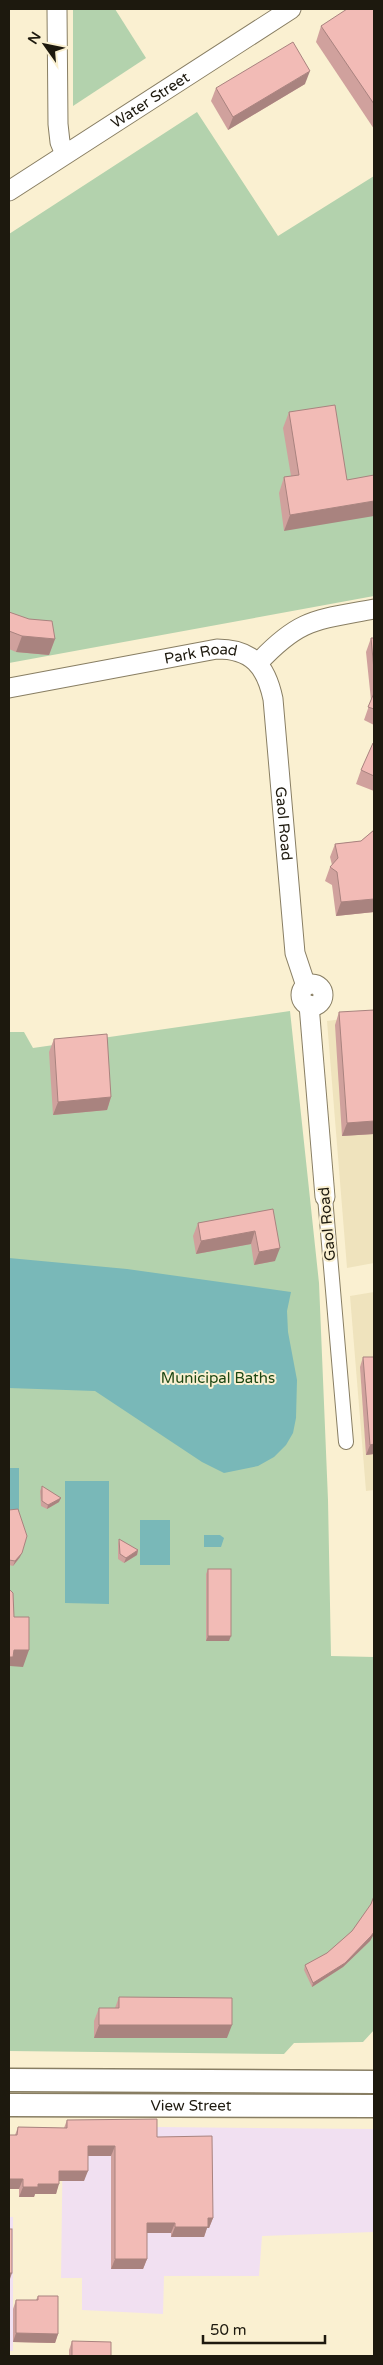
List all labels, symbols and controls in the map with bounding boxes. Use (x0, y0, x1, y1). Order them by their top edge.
north arrow (20, 20, 70, 70)
text: N (24, 29, 45, 48)
street label: Water Street (108, 68, 193, 132)
street label: Park Road (163, 640, 239, 668)
street label: Gaol Road (272, 786, 296, 861)
street label: Gaol Road (315, 1186, 339, 1262)
park label: Municipal Baths (161, 1369, 275, 1387)
street label: View Street (150, 2096, 232, 2115)
scale bar (203, 2312, 326, 2344)
text: 50 m (210, 2321, 247, 2339)

